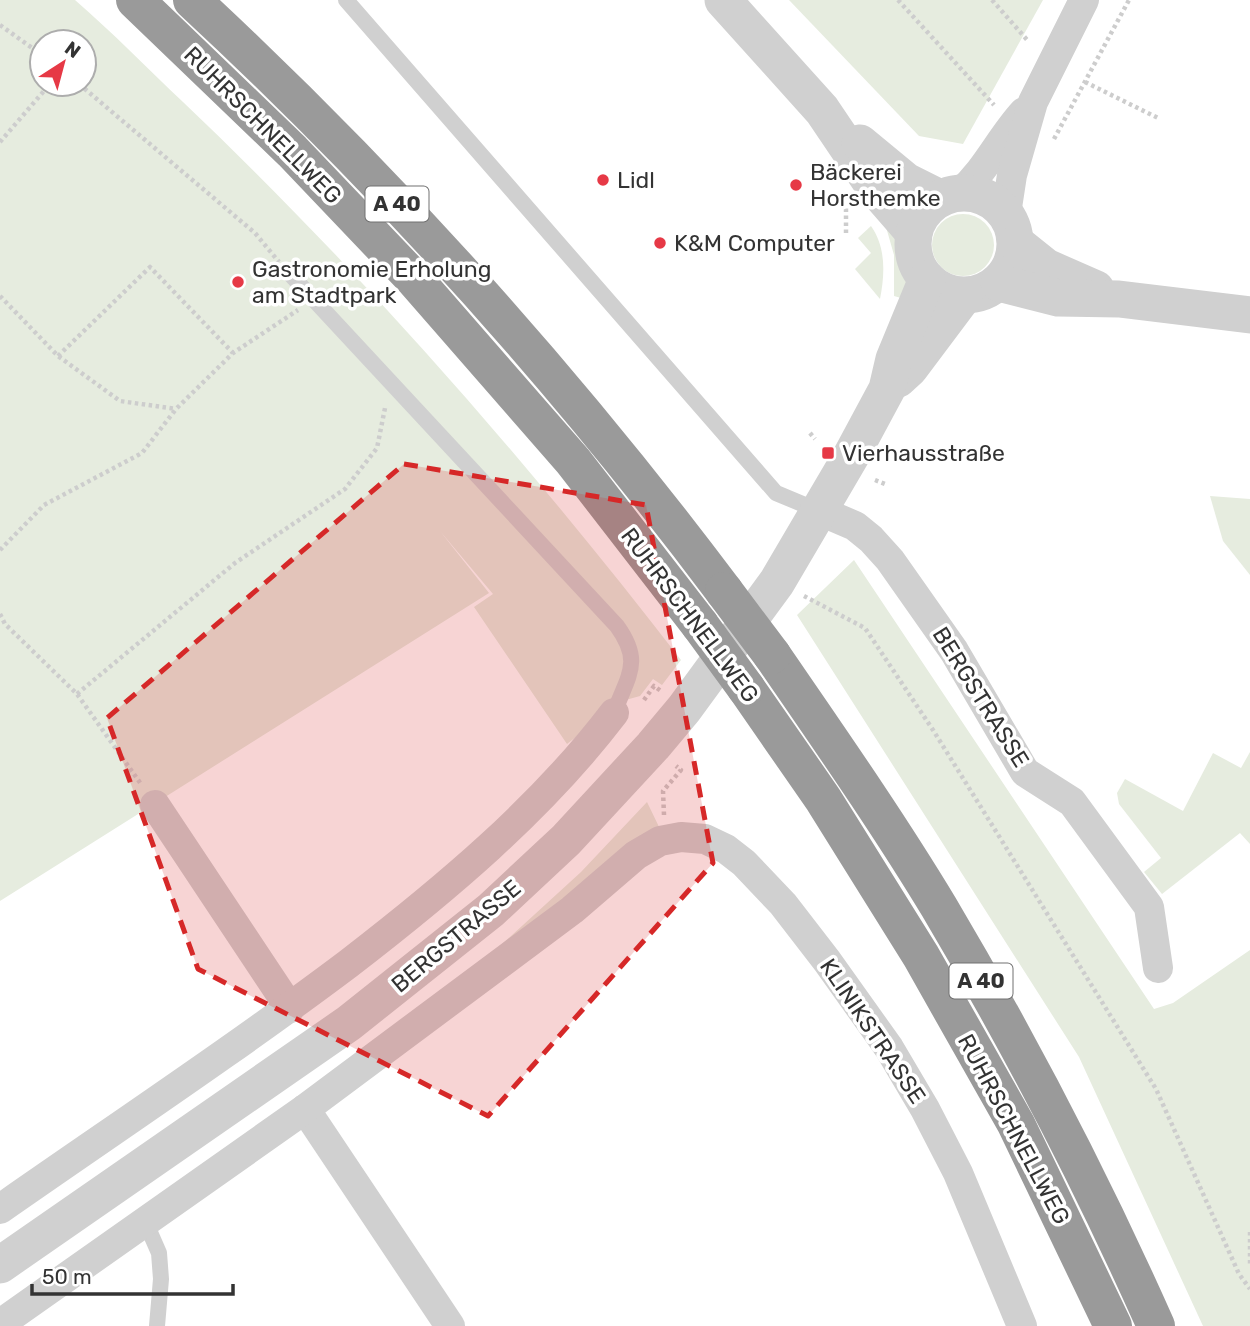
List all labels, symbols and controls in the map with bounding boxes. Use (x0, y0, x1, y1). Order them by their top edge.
north arrow (28, 28, 98, 98)
text: N (60, 36, 85, 63)
street label: RUHRSCHNELLWEG (178, 40, 348, 210)
place label: Bäckerei Horsthemke (810, 158, 941, 212)
place label: Lidl (617, 166, 655, 194)
marker: Lidl (595, 172, 611, 188)
marker: Bäckerei Horsthemke (788, 177, 804, 193)
road number: A 40 (366, 186, 428, 222)
place label: K&M Computer (674, 229, 835, 257)
marker: K&M Computer (652, 235, 668, 251)
place label: Gastronomie Erholung am Stadtpark (252, 255, 491, 309)
marker: Gastronomie Erholung am Stadtpark (230, 274, 246, 290)
place label: Vierhausstraße (842, 439, 1005, 467)
marker: Vierhausstraße (820, 445, 836, 461)
street label: RUHRSCHNELLWEG (615, 522, 765, 708)
street label: BERGSTRASSE (927, 622, 1035, 772)
street label: BERGSTRASSE (386, 874, 526, 998)
street label: KLINIKSTRASSE (814, 953, 932, 1109)
road number: A 40 (950, 964, 1012, 998)
street label: RUHRSCHNELLWEG (952, 1029, 1076, 1229)
scale bar (32, 1252, 233, 1296)
text: 50 m (42, 1264, 92, 1289)

